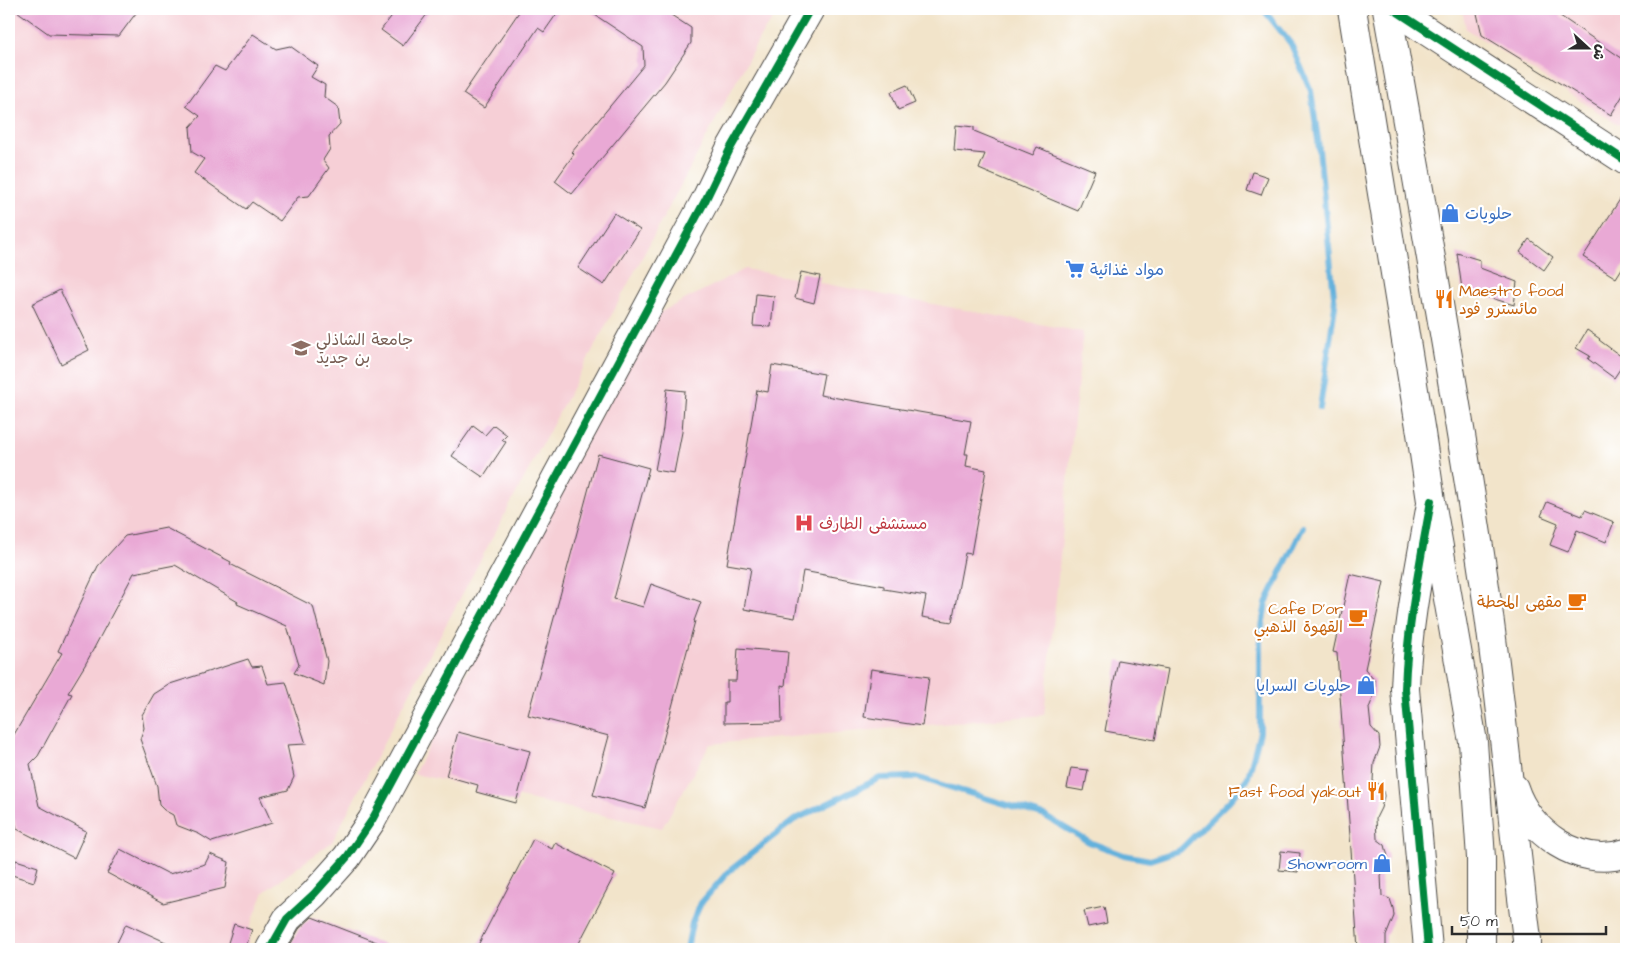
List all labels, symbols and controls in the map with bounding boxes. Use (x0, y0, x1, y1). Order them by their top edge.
north arrow (1562, 22, 1612, 72)
text: ش (1587, 42, 1611, 63)
shop icon: حلويات (1439, 202, 1461, 224)
place label: حلويات (1465, 203, 1512, 225)
supermarket icon: مواد غذائية (1064, 258, 1086, 280)
place label: مواد غذائية (1090, 259, 1164, 281)
place label: Maestro food مائسترو فود (1459, 280, 1563, 320)
restaurant icon: Maestro food مائسترو فود (1433, 288, 1455, 310)
place label: جامعة الشاذلي بن جديد (316, 329, 413, 369)
school or university icon: جامعة الشاذلي بن جديد (290, 337, 312, 359)
hospital icon: مستشفى الطارف (793, 512, 815, 534)
place label: مستشفى الطارف (819, 513, 927, 535)
cafe icon: مقهى المحطة (1566, 590, 1588, 612)
place label: مقهى المحطة (1477, 591, 1562, 613)
place label: Cafe D'or القهوة الذهبي (1254, 598, 1343, 641)
cafe icon: Cafe D'or القهوة الذهبي (1347, 606, 1369, 628)
shop icon: حلويات السرايا (1355, 674, 1377, 696)
place label: حلويات السرايا (1256, 675, 1351, 697)
restaurant icon: Fast food yakout (1365, 780, 1387, 802)
place label: Fast food yakout (1228, 781, 1362, 804)
shop icon: Showroom (1371, 852, 1393, 874)
place label: Showroom (1288, 853, 1368, 875)
scale bar (1452, 903, 1606, 935)
text: 50 m (1460, 911, 1498, 932)

